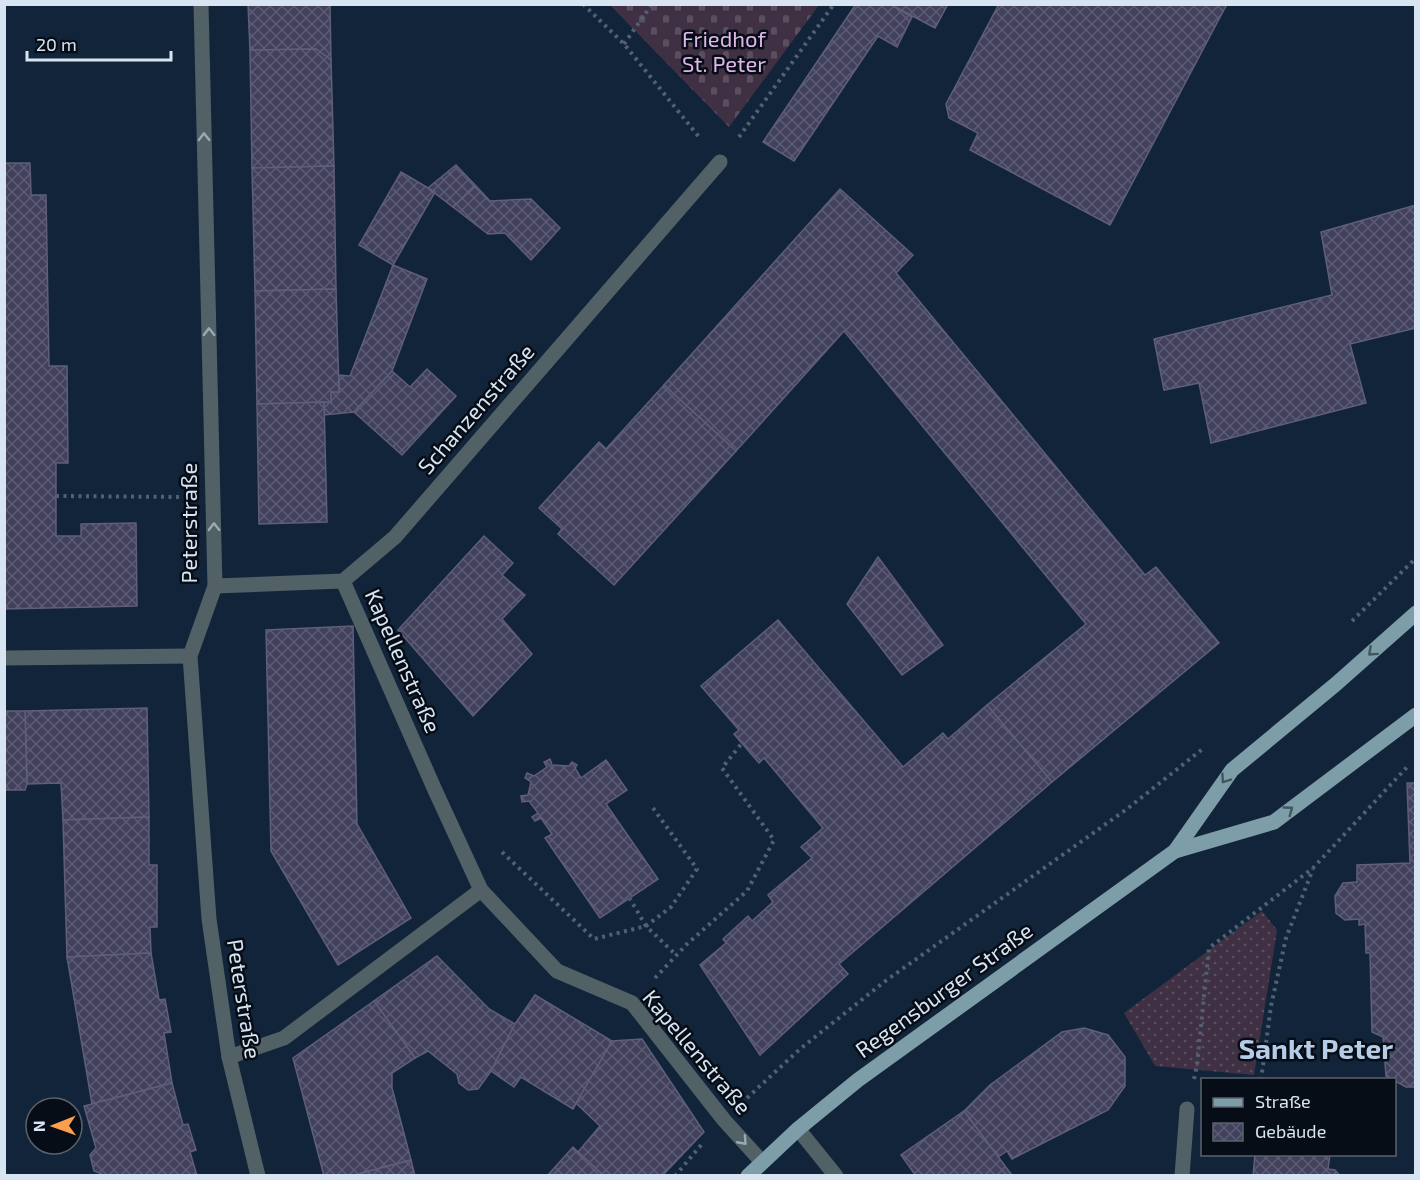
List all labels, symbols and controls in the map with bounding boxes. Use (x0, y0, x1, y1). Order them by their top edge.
scale bar (27, 24, 171, 62)
park label: Friedhof St. Peter (682, 25, 767, 76)
text: 20 m (36, 33, 77, 55)
one-way arrow (198, 133, 210, 142)
one-way arrow (203, 328, 215, 337)
street label: Schanzenstraße (412, 338, 539, 479)
street label: Peterstraße (175, 463, 201, 583)
one-way arrow (208, 523, 220, 532)
street label: Kapellenstraße (361, 585, 447, 736)
one-way arrow (1368, 645, 1379, 656)
one-way arrow (1221, 773, 1232, 784)
one-way arrow (1283, 807, 1294, 818)
street label: Regensburger Straße (850, 916, 1037, 1062)
street label: Peterstraße (223, 937, 267, 1061)
street label: Kapellenstraße (638, 984, 757, 1119)
district label: Sankt Peter (1239, 1031, 1393, 1065)
legend (1201, 1078, 1396, 1156)
text: Straße (1255, 1090, 1311, 1112)
north arrow (24, 1096, 84, 1156)
text: N (29, 1120, 48, 1132)
text: Gebäude (1255, 1120, 1326, 1142)
one-way arrow (736, 1134, 747, 1145)

